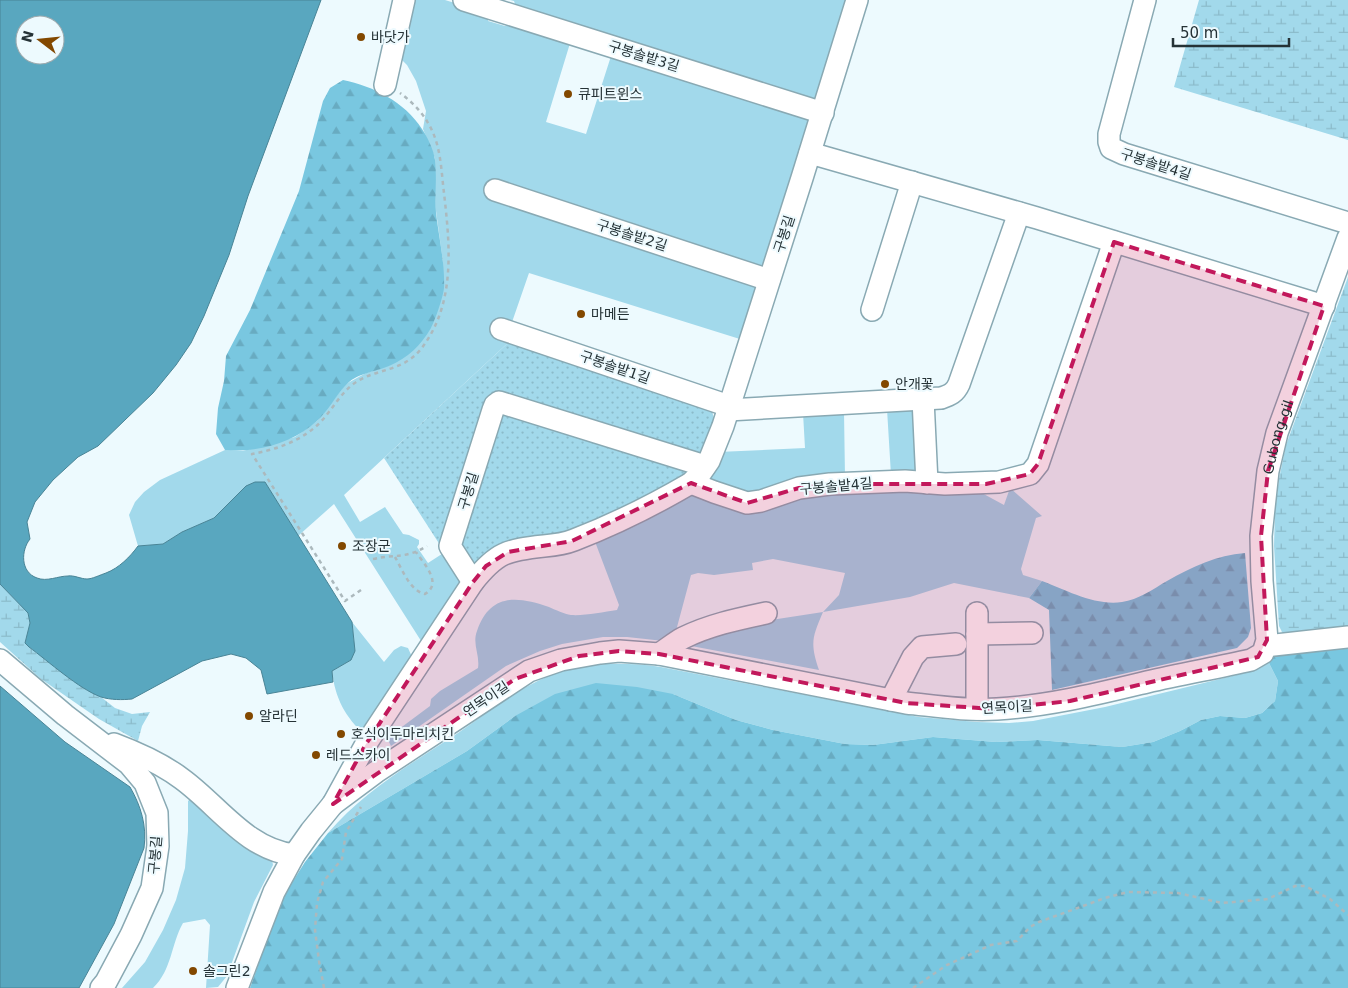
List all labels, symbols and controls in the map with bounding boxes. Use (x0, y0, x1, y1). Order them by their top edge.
north arrow (15, 15, 65, 65)
scale bar (1173, 15, 1289, 47)
text: 50 m (1180, 24, 1218, 42)
text: N (18, 29, 37, 44)
place label: 바닷가 (371, 29, 410, 45)
marker: 바닷가 (355, 31, 367, 43)
street label: 구봉솔밭3길 (607, 38, 681, 74)
place label: 큐피트윈스 (578, 86, 643, 102)
marker: 큐피트윈스 (562, 88, 574, 100)
street label: 구봉솔밭4길 (1119, 145, 1193, 183)
street label: 구봉길 (770, 213, 798, 255)
street label: 구봉솔밭2길 (595, 216, 669, 254)
place label: 마메든 (591, 306, 630, 322)
marker: 마메든 (575, 308, 587, 320)
street label: 구봉솔밭1길 (578, 348, 652, 386)
place label: 안개꽃 (895, 376, 934, 392)
marker: 안개꽃 (879, 378, 891, 390)
street label: Gubong-gil (1260, 398, 1296, 476)
street label: 구봉길 (455, 470, 481, 512)
street label: 구봉솔밭4길 (799, 475, 873, 497)
place label: 조장군 (352, 538, 391, 554)
marker: 조장군 (336, 540, 348, 552)
street label: 연목이길 (460, 678, 512, 720)
street label: 연목이길 (981, 698, 1033, 716)
place label: 알라딘 (259, 708, 298, 724)
marker: 알라딘 (243, 710, 255, 722)
place label: 호식이두마리치킨 (351, 726, 454, 742)
marker: 호식이두마리치킨 (335, 728, 347, 740)
place label: 레드스카이 (326, 747, 390, 763)
marker: 레드스카이 (310, 749, 322, 761)
street label: 구봉길 (145, 835, 165, 875)
place label: 솔그린2 (203, 963, 251, 979)
marker: 솔그린2 (187, 965, 199, 977)

